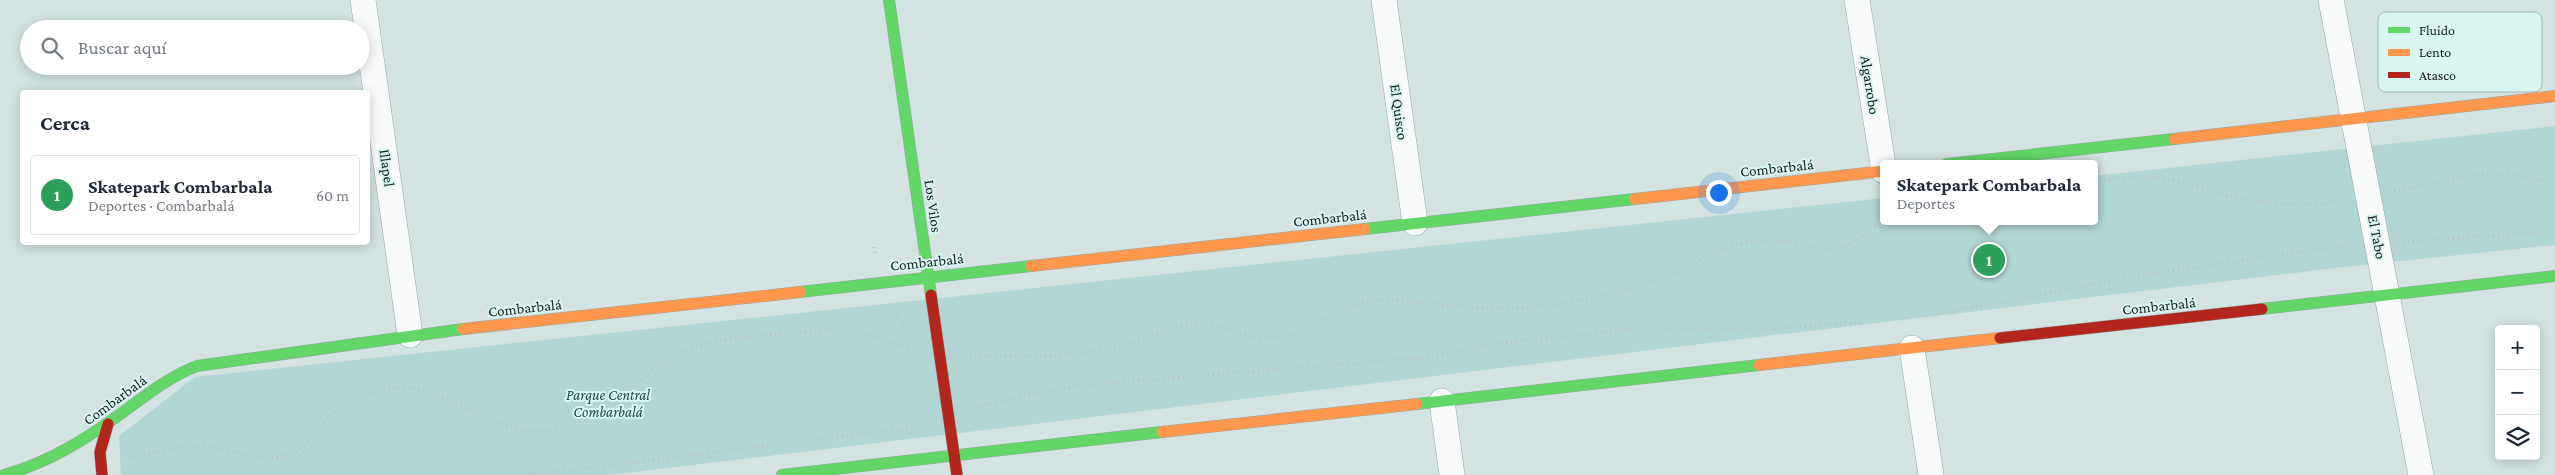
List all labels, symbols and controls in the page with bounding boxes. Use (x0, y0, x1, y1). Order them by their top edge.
legend (2378, 12, 2542, 92)
search box (20, 20, 370, 75)
text: Fluido (2419, 22, 2455, 38)
icon: search (38, 34, 66, 62)
text: Buscar aquí (78, 37, 167, 58)
text: Lento (2419, 44, 2451, 60)
street label: Algarrobo (1856, 54, 1883, 116)
text: Atasco (2419, 67, 2456, 83)
street label: El Quisco (1387, 83, 1411, 141)
text: Cerca (40, 111, 90, 135)
street label: Illapel (375, 148, 398, 188)
street label: Combarbalá (1740, 156, 1815, 180)
popup (1880, 160, 2098, 225)
text: Skatepark Combarbala (1897, 174, 2081, 195)
text: Skatepark Combarbala (88, 176, 272, 197)
street label: Los Vilos (921, 179, 945, 234)
your location (1706, 180, 1732, 206)
text: 1 (54, 187, 60, 204)
text: 60 m (316, 187, 349, 204)
text: Deportes (1897, 195, 1955, 212)
text: Deportes · Combarbalá (88, 197, 235, 214)
street label: Combarbalá (1293, 206, 1368, 230)
street label: El Tabo (2365, 214, 2389, 260)
pin: 1 (1973, 241, 2005, 279)
street label: Combarbalá (890, 250, 965, 274)
street label: Combarbalá (2122, 294, 2197, 318)
street label: Combarbalá (488, 296, 563, 320)
map controls (2495, 325, 2540, 460)
button: + (2495, 325, 2540, 370)
button: − (2495, 370, 2540, 415)
street label: Combarbalá (80, 372, 150, 428)
park label: Parque Central Combarbalá (566, 387, 650, 420)
button: layers (2495, 415, 2540, 460)

